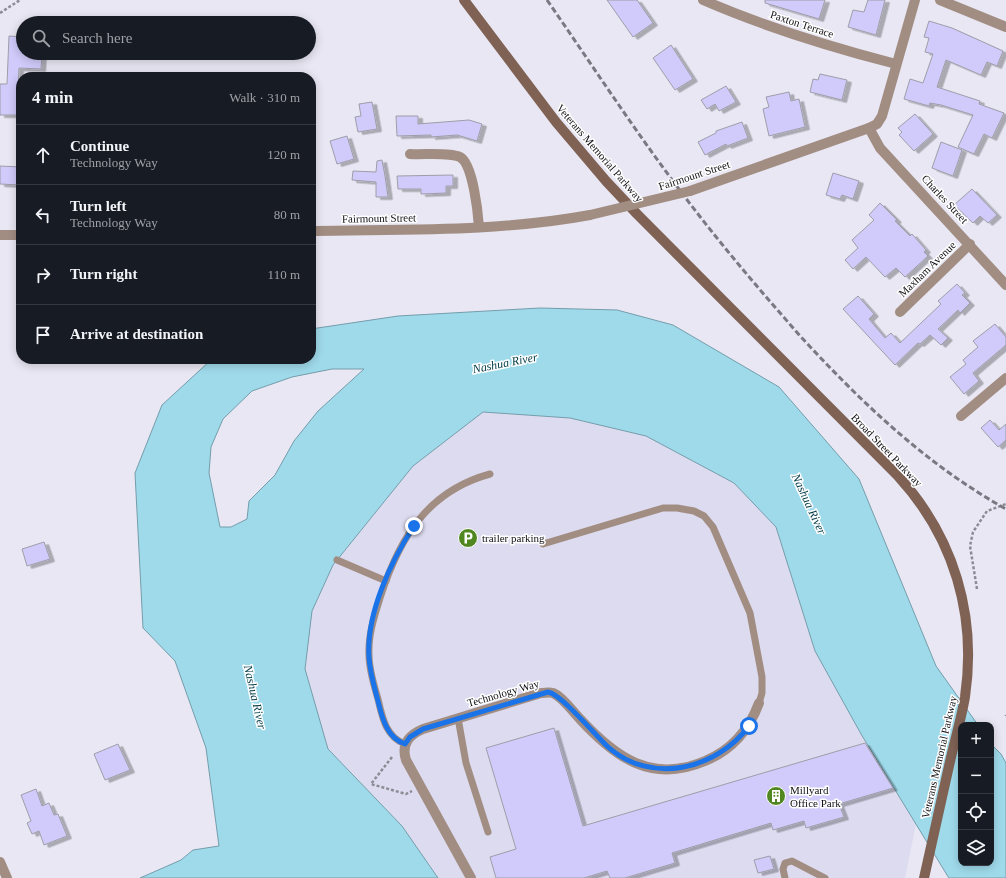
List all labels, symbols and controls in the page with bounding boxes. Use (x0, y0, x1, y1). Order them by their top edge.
street label: Paxton Terrace (769, 8, 835, 40)
search box (16, 16, 316, 60)
icon: search (30, 27, 52, 49)
text: Search here (62, 30, 132, 46)
text: 4 min (32, 88, 73, 107)
text: Walk · 310 m (229, 90, 300, 105)
street label: Veterans Memorial Parkway (554, 102, 646, 205)
text: Continue (70, 138, 129, 154)
icon: ahead (32, 144, 54, 166)
text: 120 m (267, 147, 300, 162)
text: Technology Way (70, 155, 158, 170)
street label: Fairmount Street (657, 158, 731, 192)
street label: Charles Street (919, 172, 971, 226)
text: Turn left (70, 198, 127, 214)
icon: left (32, 204, 54, 226)
text: 80 m (274, 207, 300, 222)
street label: Fairmount Street (342, 211, 416, 225)
text: Technology Way (70, 215, 158, 230)
street label: Maxham Avenue (896, 239, 958, 299)
icon: right (32, 264, 54, 286)
text: Turn right (70, 266, 137, 282)
text: 110 m (268, 267, 300, 282)
icon: arrive (32, 324, 54, 346)
text: Arrive at destination (70, 326, 203, 342)
water label: Nashua River (470, 350, 539, 376)
street label: Broad Street Parkway (849, 411, 925, 489)
water label: Nashua River (788, 470, 829, 537)
route end (405, 517, 423, 535)
parking icon: trailer parking (457, 527, 479, 549)
place label: trailer parking (482, 532, 545, 544)
water label: Nashua River (241, 662, 269, 731)
street label: Technology Way (466, 677, 541, 709)
street label: Veterans Memorial Parkway (919, 694, 959, 819)
route start (740, 717, 758, 735)
map controls (958, 722, 994, 866)
button: + (958, 722, 994, 758)
button: − (958, 758, 994, 794)
place label: Millyard Office Park (790, 784, 841, 809)
building icon: Millyard Office Park (765, 785, 787, 807)
button: locate (958, 794, 994, 830)
button: layers (958, 830, 994, 866)

